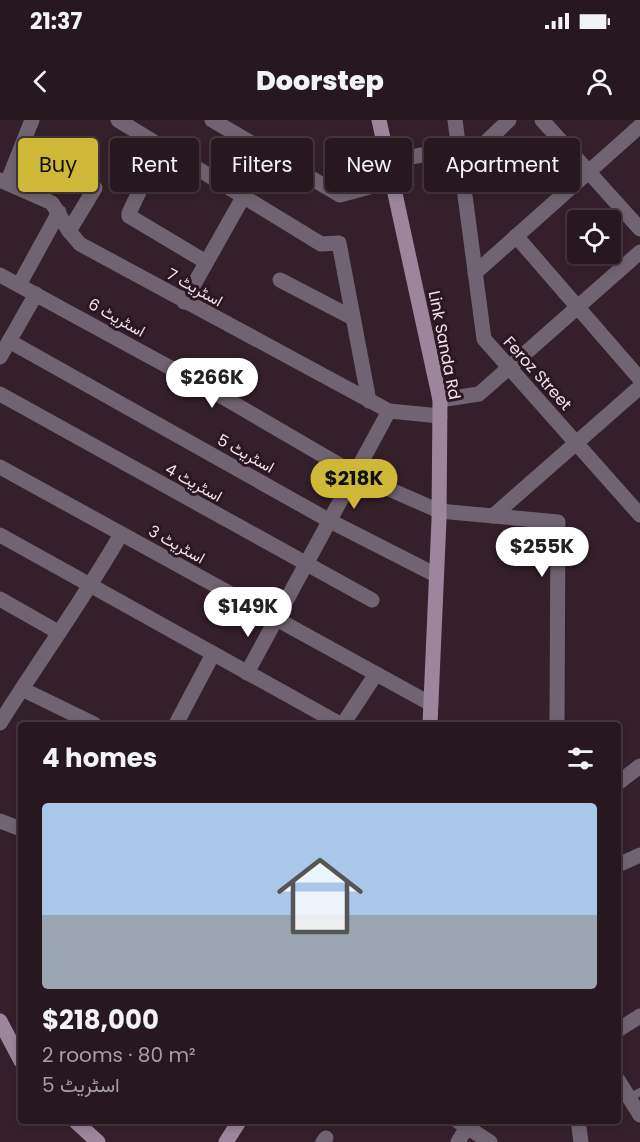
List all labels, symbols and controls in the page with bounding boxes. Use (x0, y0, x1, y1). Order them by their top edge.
text: 21:37 (30, 6, 82, 37)
text: Doorstep (256, 62, 384, 99)
icon: back (24, 65, 57, 98)
icon: person (583, 65, 616, 98)
chip: Buy (18, 138, 98, 192)
chip: Rent (110, 138, 199, 192)
chip: Filters (211, 138, 313, 192)
chip: New (325, 138, 412, 192)
chip: Apartment (424, 138, 580, 192)
map controls (567, 210, 621, 264)
button: locate (567, 210, 621, 264)
street label: اسٹریٹ 7 (163, 263, 227, 312)
street label: Link Sanda Rd (423, 289, 466, 402)
street label: اسٹریٹ 6 (84, 292, 150, 343)
street label: Feroz Street (498, 331, 577, 416)
pin: $266K (170, 358, 254, 409)
text: $266K (180, 363, 244, 391)
street label: اسٹریٹ 5 (213, 428, 278, 479)
street label: اسٹریٹ 4 (161, 457, 226, 508)
pin: $218K (312, 459, 396, 510)
text: $218K (325, 464, 384, 492)
street label: اسٹریٹ 3 (144, 519, 209, 569)
pin: $255K (500, 527, 584, 578)
text: $255K (510, 532, 574, 560)
pin: $149K (206, 587, 290, 638)
text: $149K (218, 592, 278, 620)
text: 4 homes (42, 740, 157, 776)
icon: filters (564, 742, 597, 775)
icon: home (266, 842, 374, 950)
text: $218,000 (42, 1002, 159, 1038)
text: 2 rooms · 80 m² (42, 1041, 196, 1069)
text: اسٹریٹ 5 (42, 1071, 120, 1099)

